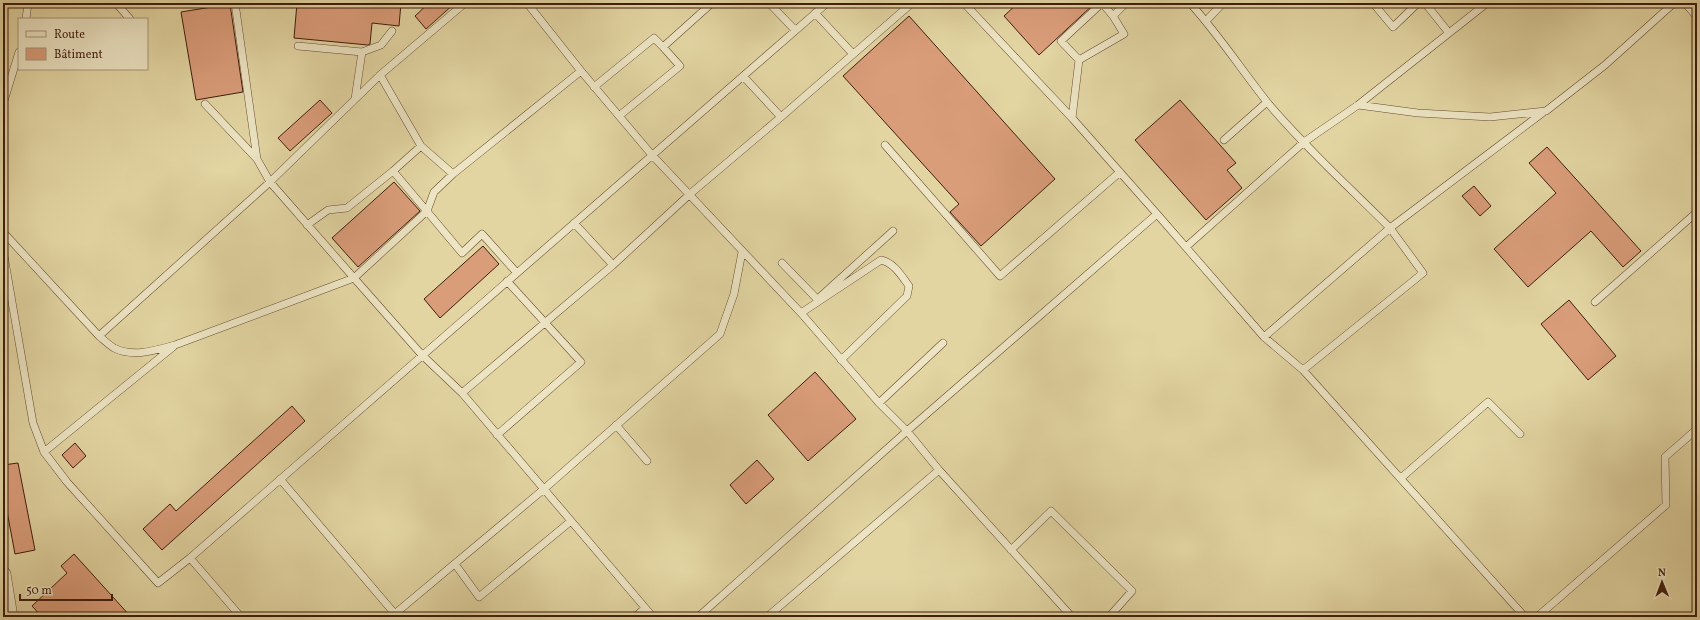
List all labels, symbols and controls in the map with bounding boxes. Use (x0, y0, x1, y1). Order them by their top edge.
legend (18, 18, 148, 70)
text: Route (54, 27, 85, 43)
text: Bâtiment (54, 47, 103, 63)
north arrow (1642, 562, 1682, 602)
text: N (1658, 566, 1666, 581)
scale bar (20, 576, 112, 602)
text: 50 m (26, 583, 52, 599)

